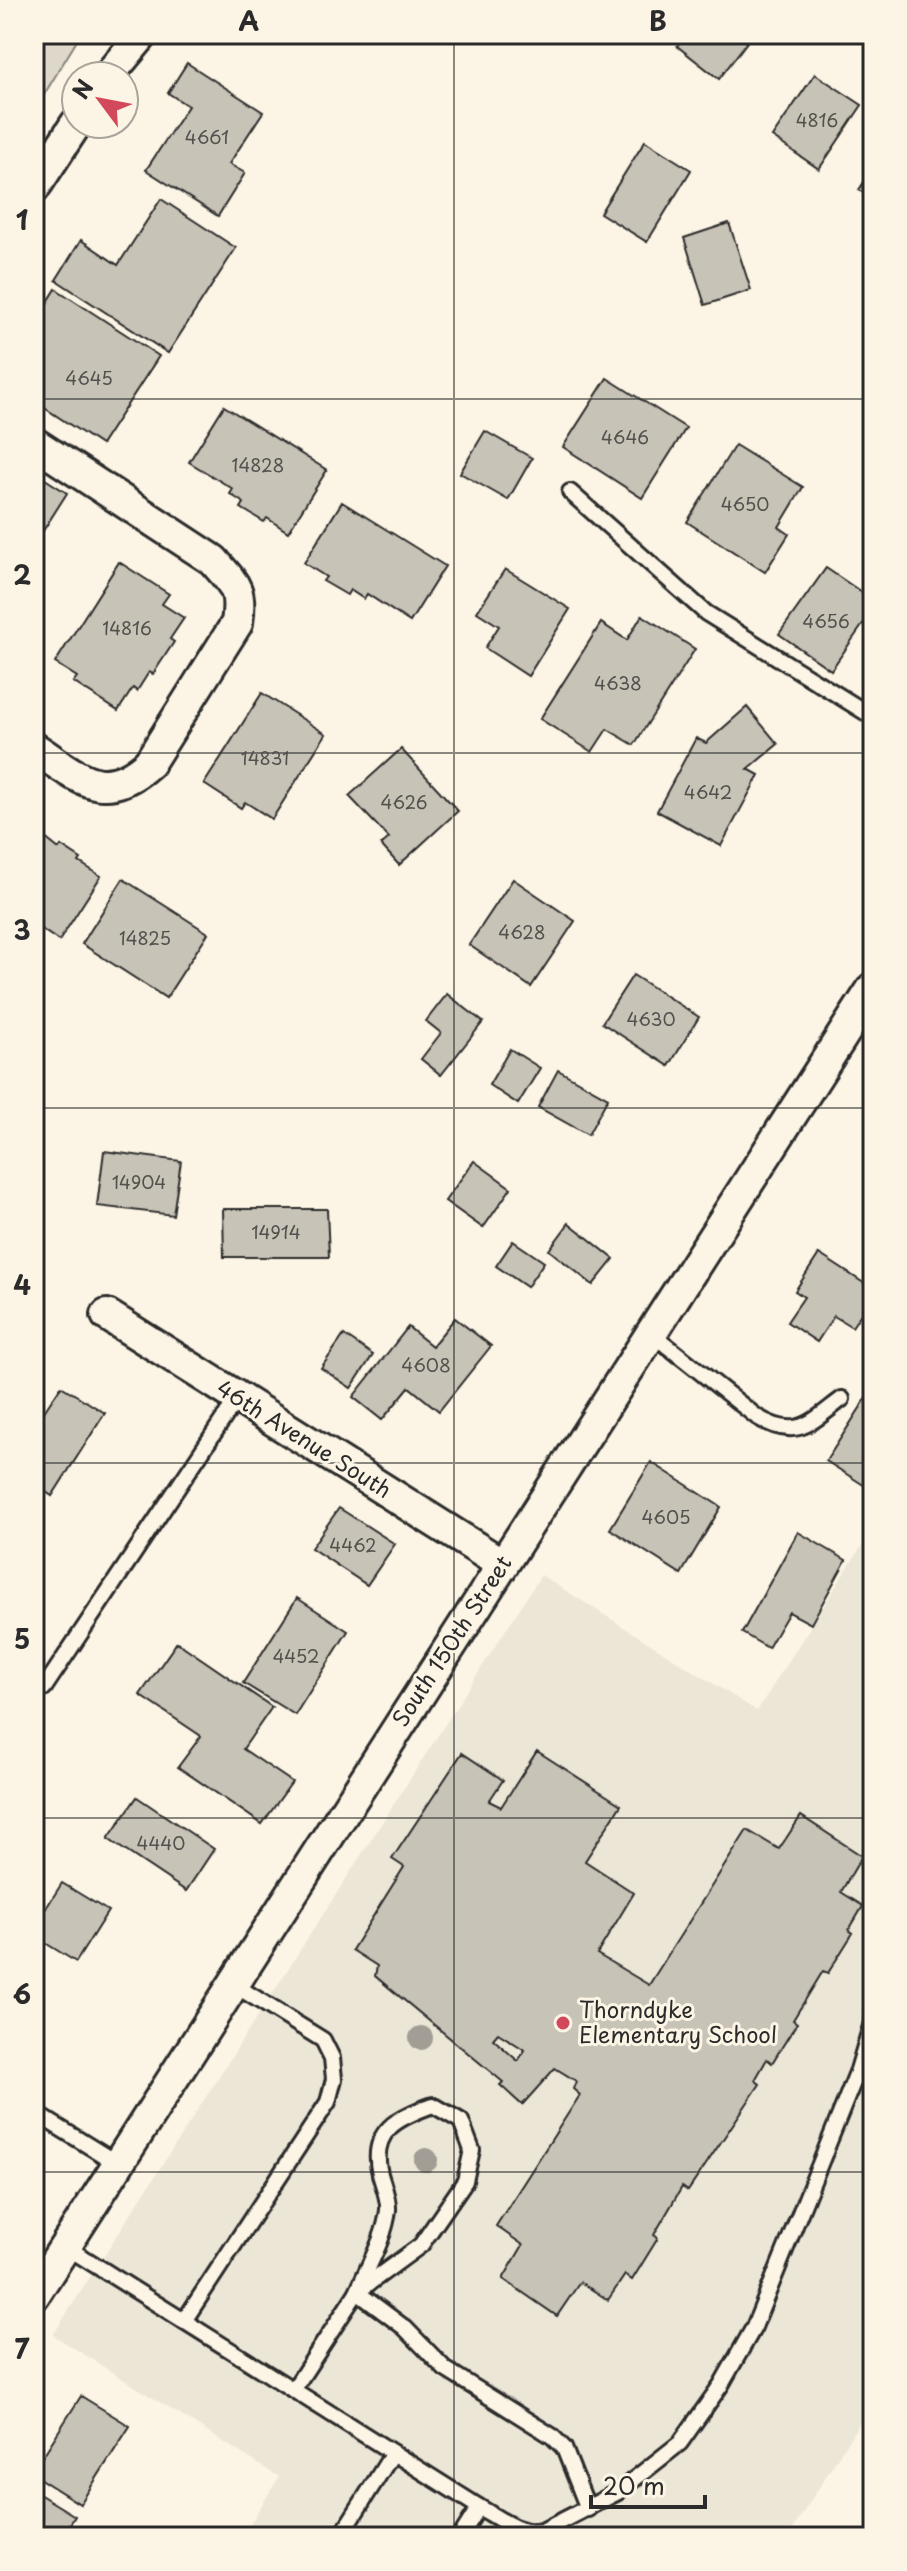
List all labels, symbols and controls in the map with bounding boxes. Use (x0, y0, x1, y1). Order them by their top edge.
text: A (239, 1, 259, 40)
text: B (649, 1, 667, 40)
north arrow (60, 60, 140, 140)
text: N (63, 72, 100, 105)
house number: 4816 (796, 106, 838, 133)
house number: 4661 (185, 123, 229, 150)
text: 1 (16, 200, 28, 239)
house number: 4645 (65, 364, 113, 391)
house number: 4646 (601, 423, 649, 450)
house number: 14828 (232, 451, 284, 478)
house number: 4650 (721, 490, 769, 517)
text: 2 (13, 555, 31, 594)
house number: 4656 (802, 607, 850, 634)
house number: 14816 (102, 614, 152, 641)
house number: 4638 (594, 669, 642, 696)
house number: 14831 (241, 744, 289, 771)
house number: 4642 (684, 778, 732, 805)
house number: 4626 (380, 788, 428, 815)
text: 3 (13, 910, 31, 949)
house number: 4628 (498, 918, 546, 945)
house number: 14825 (119, 924, 171, 951)
house number: 4630 (626, 1005, 676, 1032)
house number: 14904 (112, 1168, 166, 1195)
house number: 14914 (251, 1218, 301, 1245)
text: 4 (13, 1265, 31, 1304)
house number: 4608 (401, 1351, 451, 1378)
street label: 46th Avenue South (211, 1371, 399, 1505)
house number: 4605 (641, 1503, 691, 1530)
house number: 4462 (329, 1531, 377, 1558)
street label: South 150th Street (383, 1548, 519, 1732)
text: 5 (14, 1619, 30, 1658)
house number: 4452 (272, 1642, 320, 1669)
house number: 4440 (137, 1829, 185, 1856)
text: 6 (13, 1974, 31, 2013)
place label: Thorndyke Elementary School (579, 1992, 777, 2050)
marker: Thorndyke Elementary School (554, 2014, 572, 2032)
text: 7 (15, 2329, 30, 2368)
scale bar (591, 2459, 705, 2509)
text: 20 m (603, 2467, 665, 2503)

